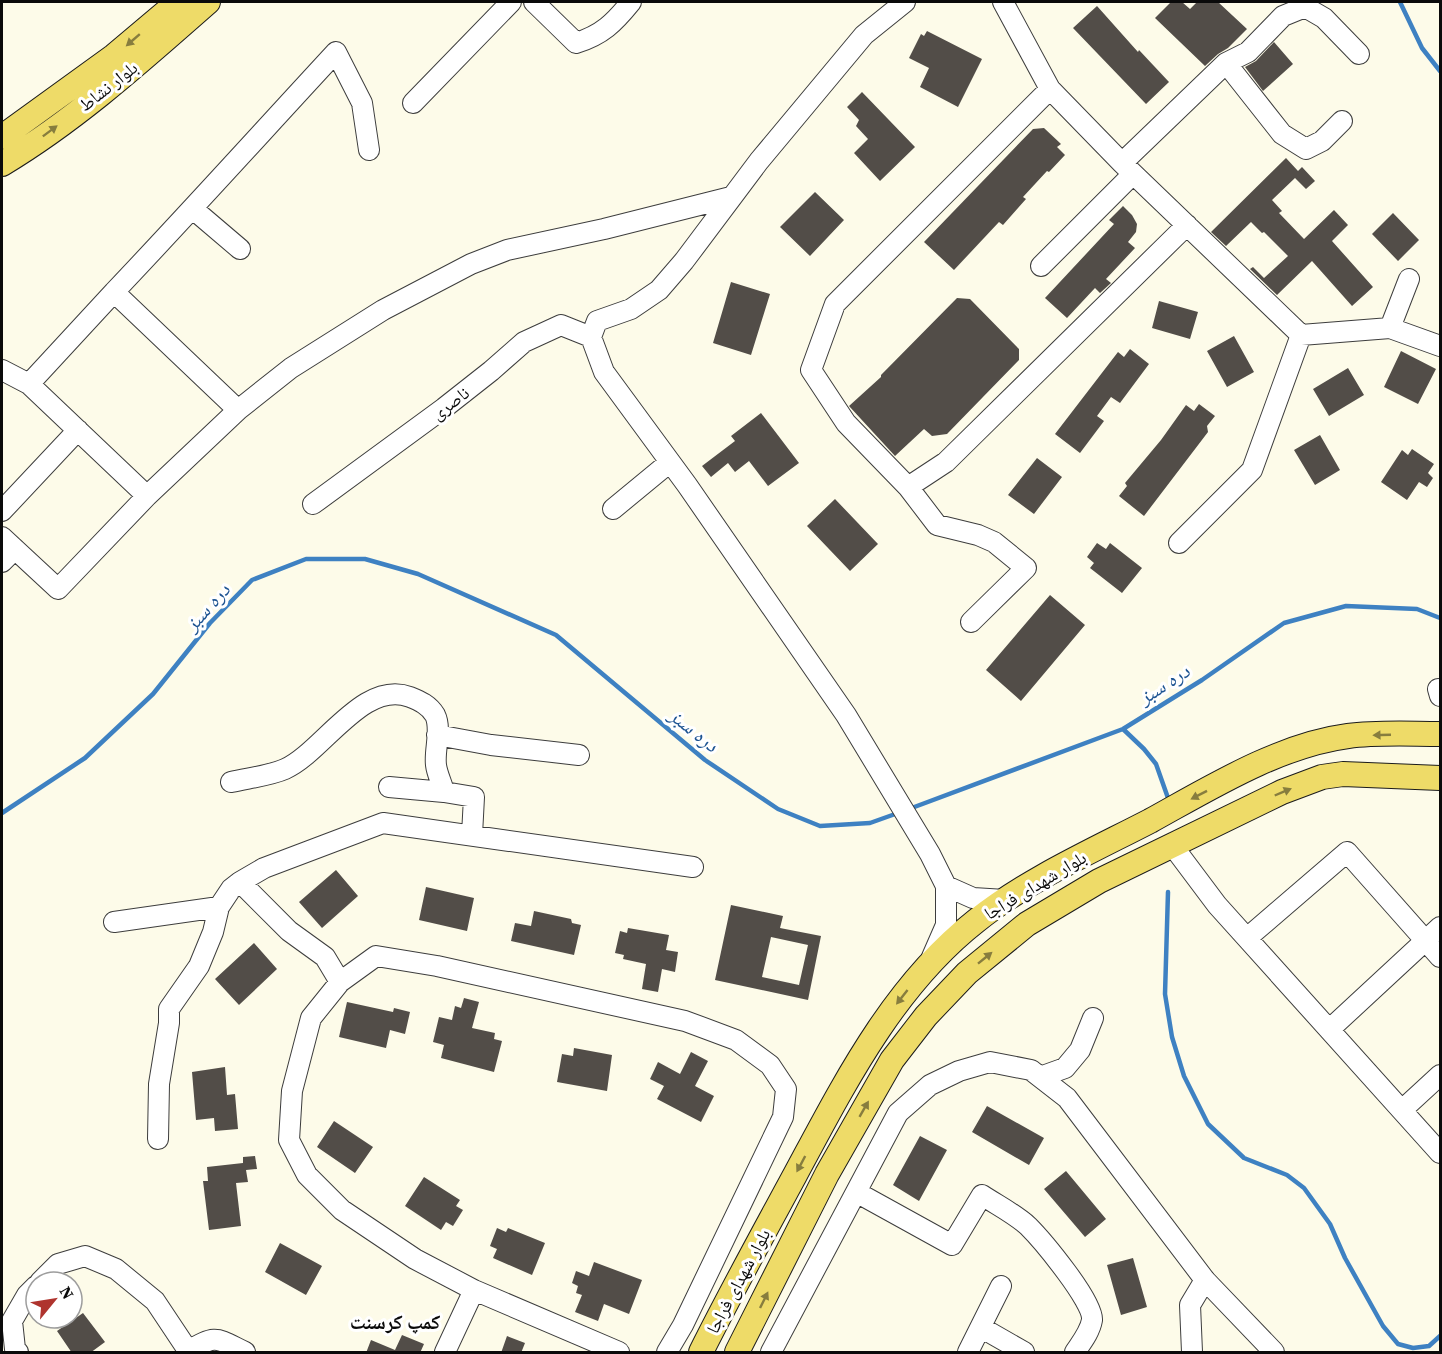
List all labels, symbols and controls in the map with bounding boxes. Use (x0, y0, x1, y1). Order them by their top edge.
one-way arrow (125, 33, 141, 46)
street label: بلوار نشاط (73, 55, 143, 117)
one-way arrow (42, 125, 58, 138)
street label: ناصری (426, 380, 474, 426)
water label: دره سبز (177, 576, 237, 639)
water label: دره سبز (1131, 657, 1196, 712)
water label: دره سبز (662, 700, 725, 759)
one-way arrow (1373, 730, 1392, 739)
one-way arrow (1274, 788, 1291, 797)
one-way arrow (1190, 790, 1207, 799)
street label: بلوار شهدای فراجا (979, 845, 1091, 925)
one-way arrow (977, 952, 992, 965)
one-way arrow (897, 990, 909, 1005)
one-way arrow (859, 1100, 869, 1117)
one-way arrow (796, 1155, 806, 1172)
street label: بلوار شهدای فراجا (700, 1224, 776, 1338)
north arrow (24, 1270, 84, 1330)
text: N (55, 1282, 80, 1303)
one-way arrow (759, 1292, 768, 1309)
district label: کمپ کرسنت (350, 1308, 440, 1336)

